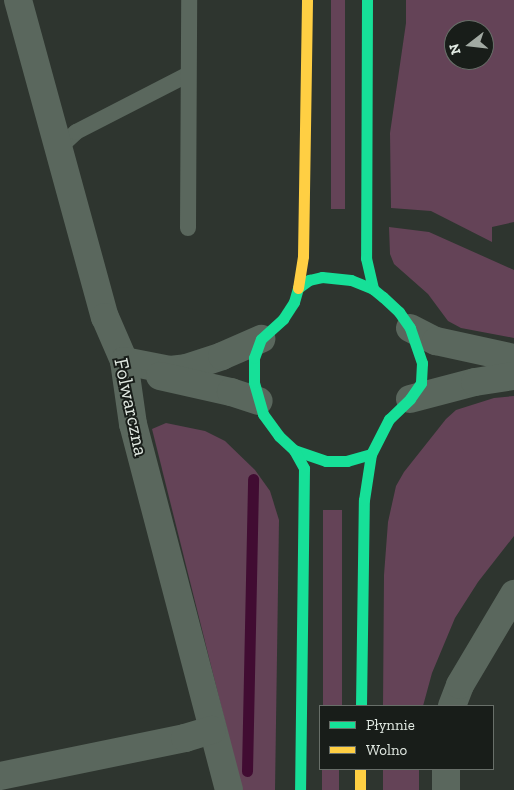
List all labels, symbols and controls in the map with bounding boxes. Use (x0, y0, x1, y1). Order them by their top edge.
north arrow (444, 20, 494, 70)
text: N (445, 42, 465, 56)
street label: Folwarczna (109, 356, 153, 458)
legend (319, 705, 494, 770)
text: Płynnie (366, 716, 415, 734)
text: Wolno (366, 741, 407, 759)

